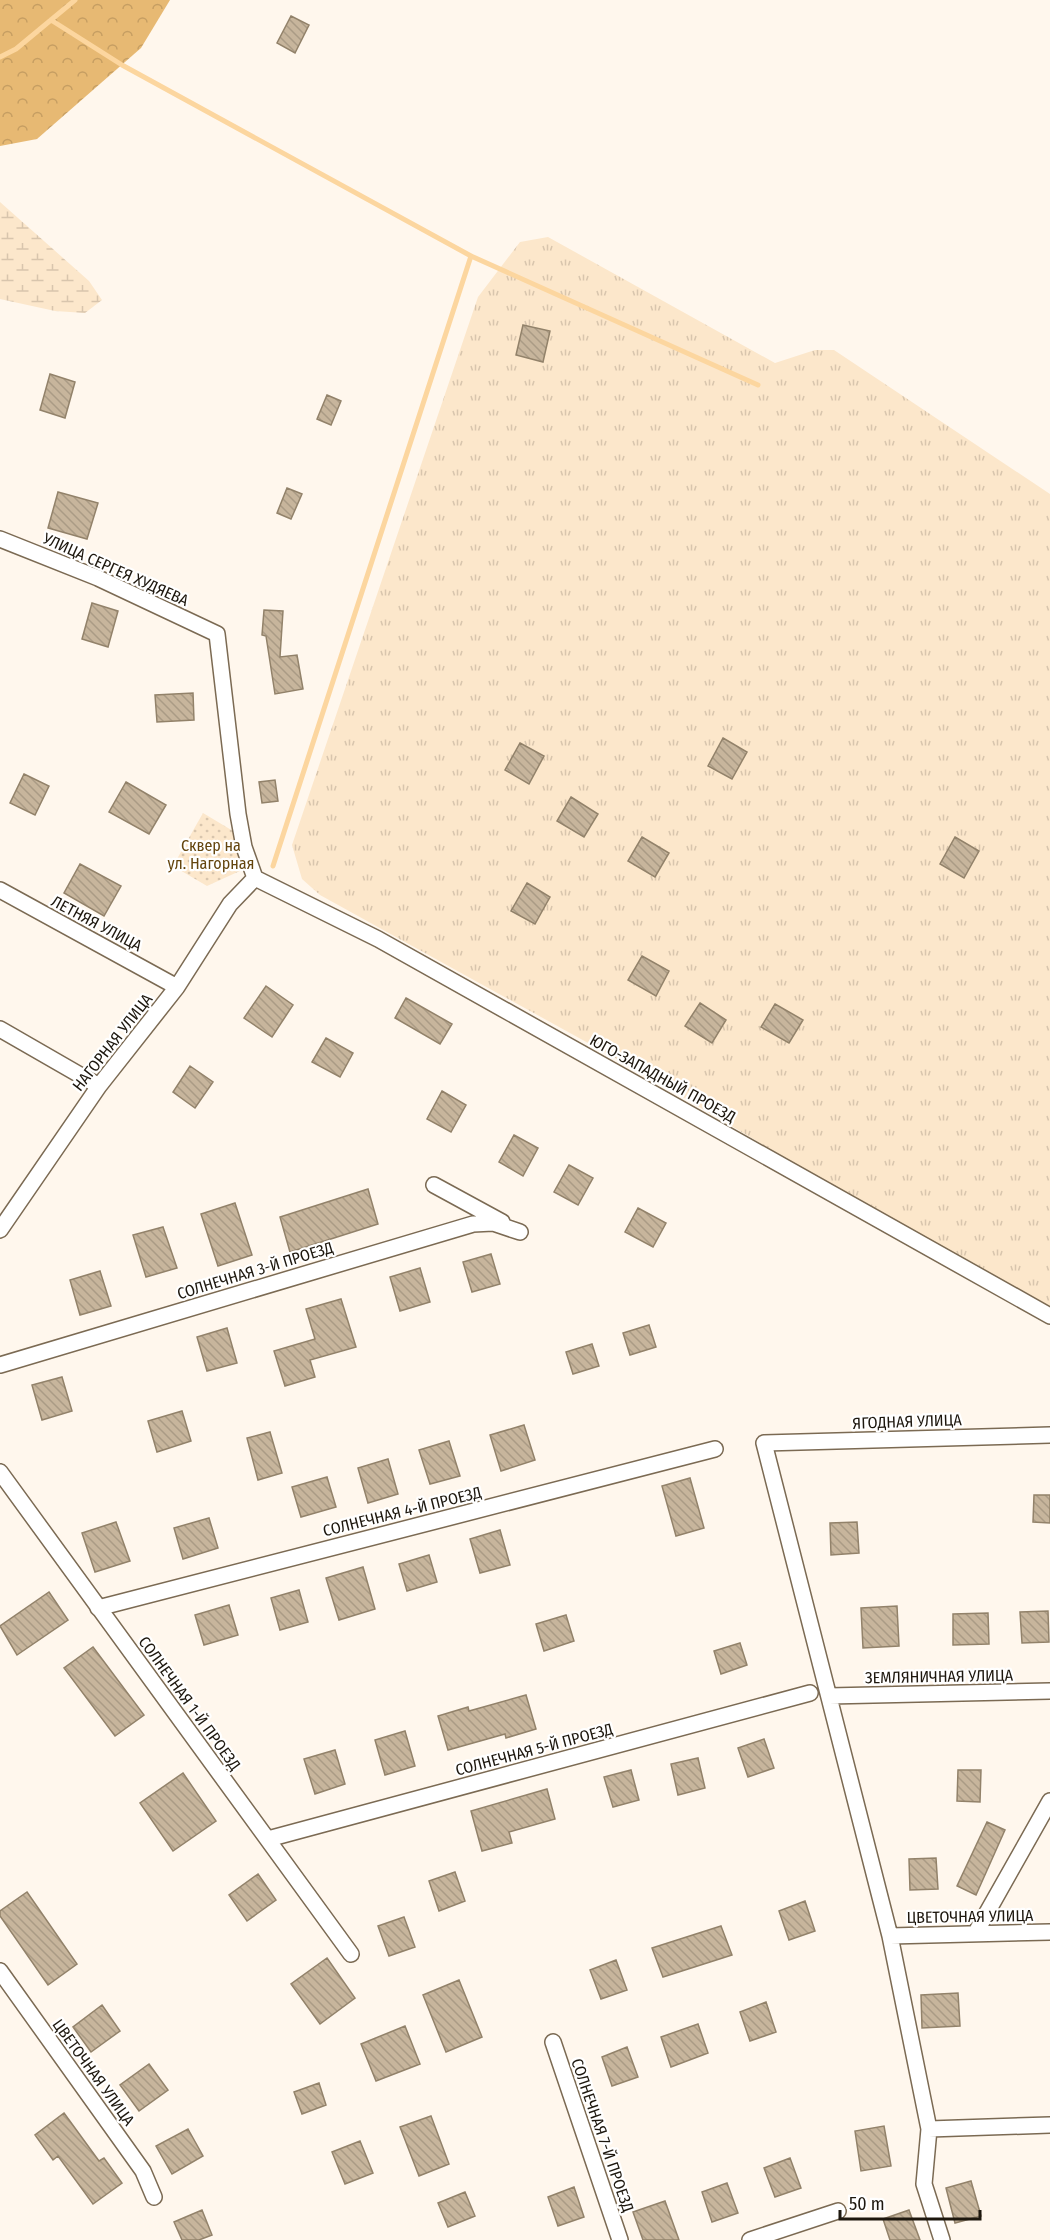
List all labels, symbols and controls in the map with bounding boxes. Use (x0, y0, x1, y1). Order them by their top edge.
street label: УЛИЦА СЕРГЕЯ ХУДЯЕВА (39, 528, 192, 610)
park label: Сквер на ул. Нагорная (168, 836, 254, 873)
street label: ЛЕТНЯЯ УЛИЦА (48, 892, 146, 956)
street label: НАГОРНАЯ УЛИЦА (69, 989, 157, 1095)
street label: ЮГО-ЗАПАДНЫЙ ПРОЕЗД (586, 1030, 739, 1127)
street label: СОЛНЕЧНАЯ 3-Й ПРОЕЗД (175, 1238, 335, 1303)
street label: ЯГОДНАЯ УЛИЦА (852, 1410, 963, 1433)
street label: СОЛНЕЧНАЯ 4-Й ПРОЕЗД (321, 1483, 483, 1540)
street label: СОЛНЕЧНАЯ 1-Й ПРОЕЗД (135, 1633, 245, 1774)
street label: ЗЕМЛЯНИЧНАЯ УЛИЦА (865, 1666, 1014, 1687)
street label: СОЛНЕЧНАЯ 5-Й ПРОЕЗД (453, 1719, 615, 1780)
street label: ЦВЕТОЧНАЯ УЛИЦА (906, 1906, 1034, 1927)
street label: ЦВЕТОЧНАЯ УЛИЦА (49, 2015, 139, 2130)
street label: СОЛНЕЧНАЯ 7-Й ПРОЕЗД (567, 2056, 638, 2215)
scale bar (840, 2183, 980, 2221)
text: 50 m (849, 2193, 885, 2215)

